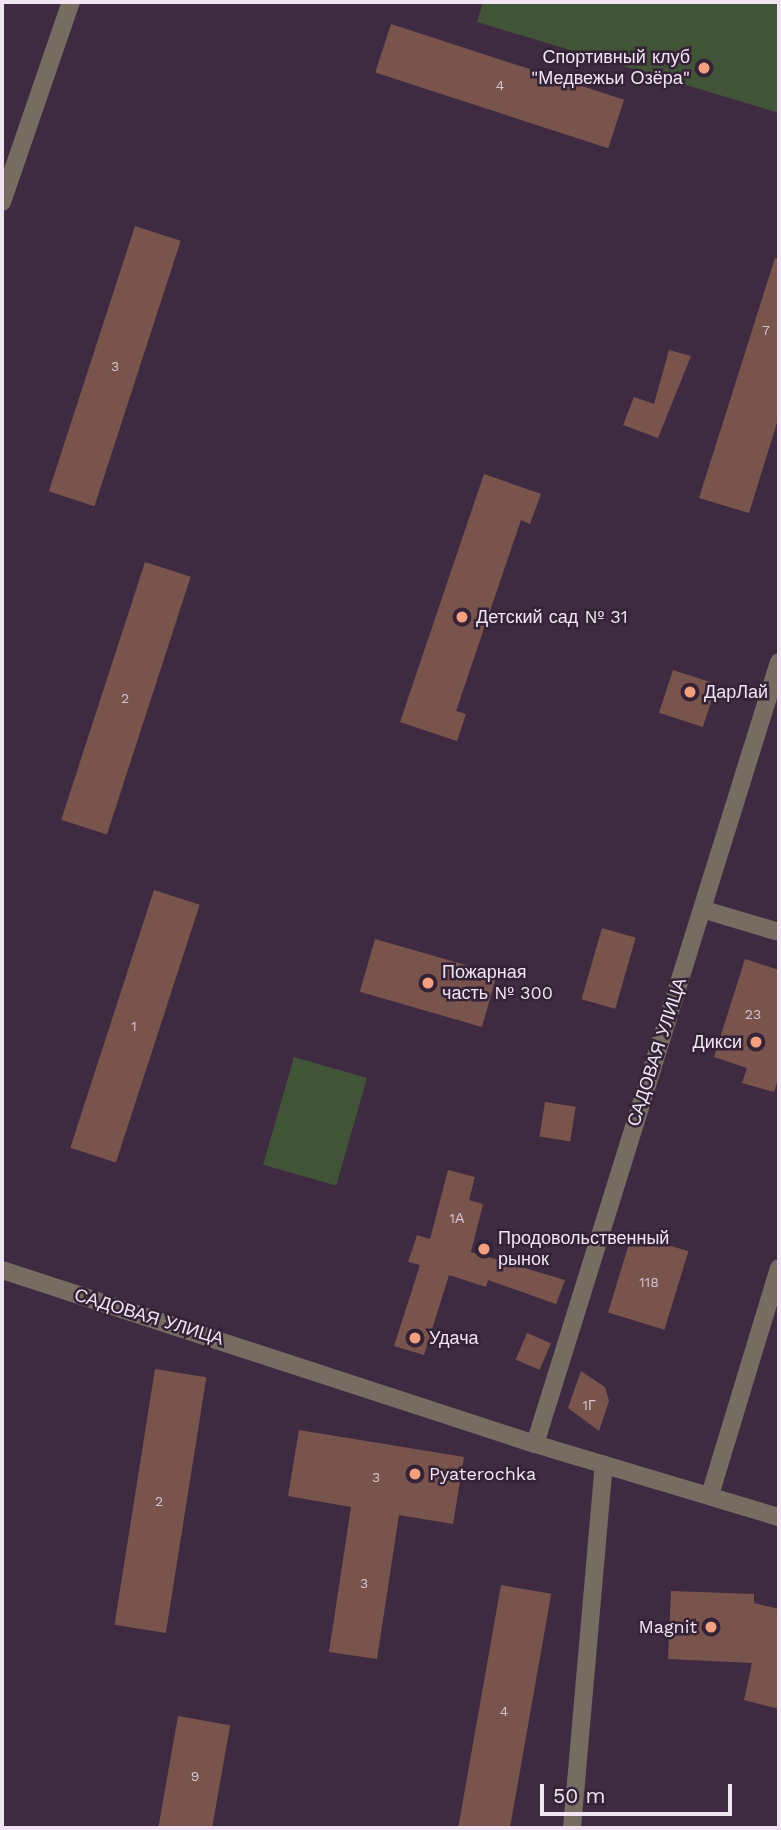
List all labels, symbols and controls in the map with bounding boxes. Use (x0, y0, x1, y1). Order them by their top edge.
place label: Спортивный клуб "Медвежьи Озёра" (531, 47, 690, 90)
marker: Спортивный клуб "Медвежьи Озёра" (696, 60, 712, 76)
house number: 4 (496, 77, 504, 93)
house number: 7 (762, 322, 770, 338)
house number: 3 (111, 358, 119, 374)
place label: Детский сад № 31 (476, 606, 628, 628)
marker: Детский сад № 31 (454, 609, 470, 625)
place label: ДарЛай (704, 681, 768, 703)
marker: ДарЛай (682, 684, 698, 700)
house number: 2 (121, 690, 129, 706)
place label: Пожарная часть № 300 (442, 962, 553, 1004)
marker: Пожарная часть № 300 (420, 975, 436, 991)
street label: САДОВАЯ УЛИЦА (623, 975, 691, 1129)
house number: 23 (745, 1006, 761, 1022)
house number: 1 (131, 1018, 137, 1034)
place label: Дикси (693, 1031, 742, 1053)
marker: Дикси (748, 1034, 764, 1050)
house number: 1А (450, 1210, 464, 1226)
place label: Продовольственный рынок (498, 1228, 669, 1270)
marker: Продовольственный рынок (476, 1241, 492, 1257)
house number: 118 (639, 1274, 659, 1290)
street label: САДОВАЯ УЛИЦА (72, 1284, 226, 1350)
place label: Удача (429, 1327, 479, 1349)
marker: Удача (407, 1330, 423, 1346)
house number: 1Г (582, 1397, 596, 1413)
place label: Pyaterochka (429, 1463, 536, 1485)
marker: Pyaterochka (407, 1466, 423, 1482)
house number: 3 (372, 1469, 380, 1485)
house number: 2 (155, 1493, 163, 1509)
house number: 3 (360, 1575, 368, 1591)
place label: Magnit (639, 1616, 697, 1638)
marker: Magnit (703, 1619, 719, 1635)
house number: 4 (500, 1703, 508, 1719)
house number: 9 (191, 1768, 199, 1784)
scale bar (543, 1770, 736, 1814)
text: 50 m (553, 1783, 605, 1808)

